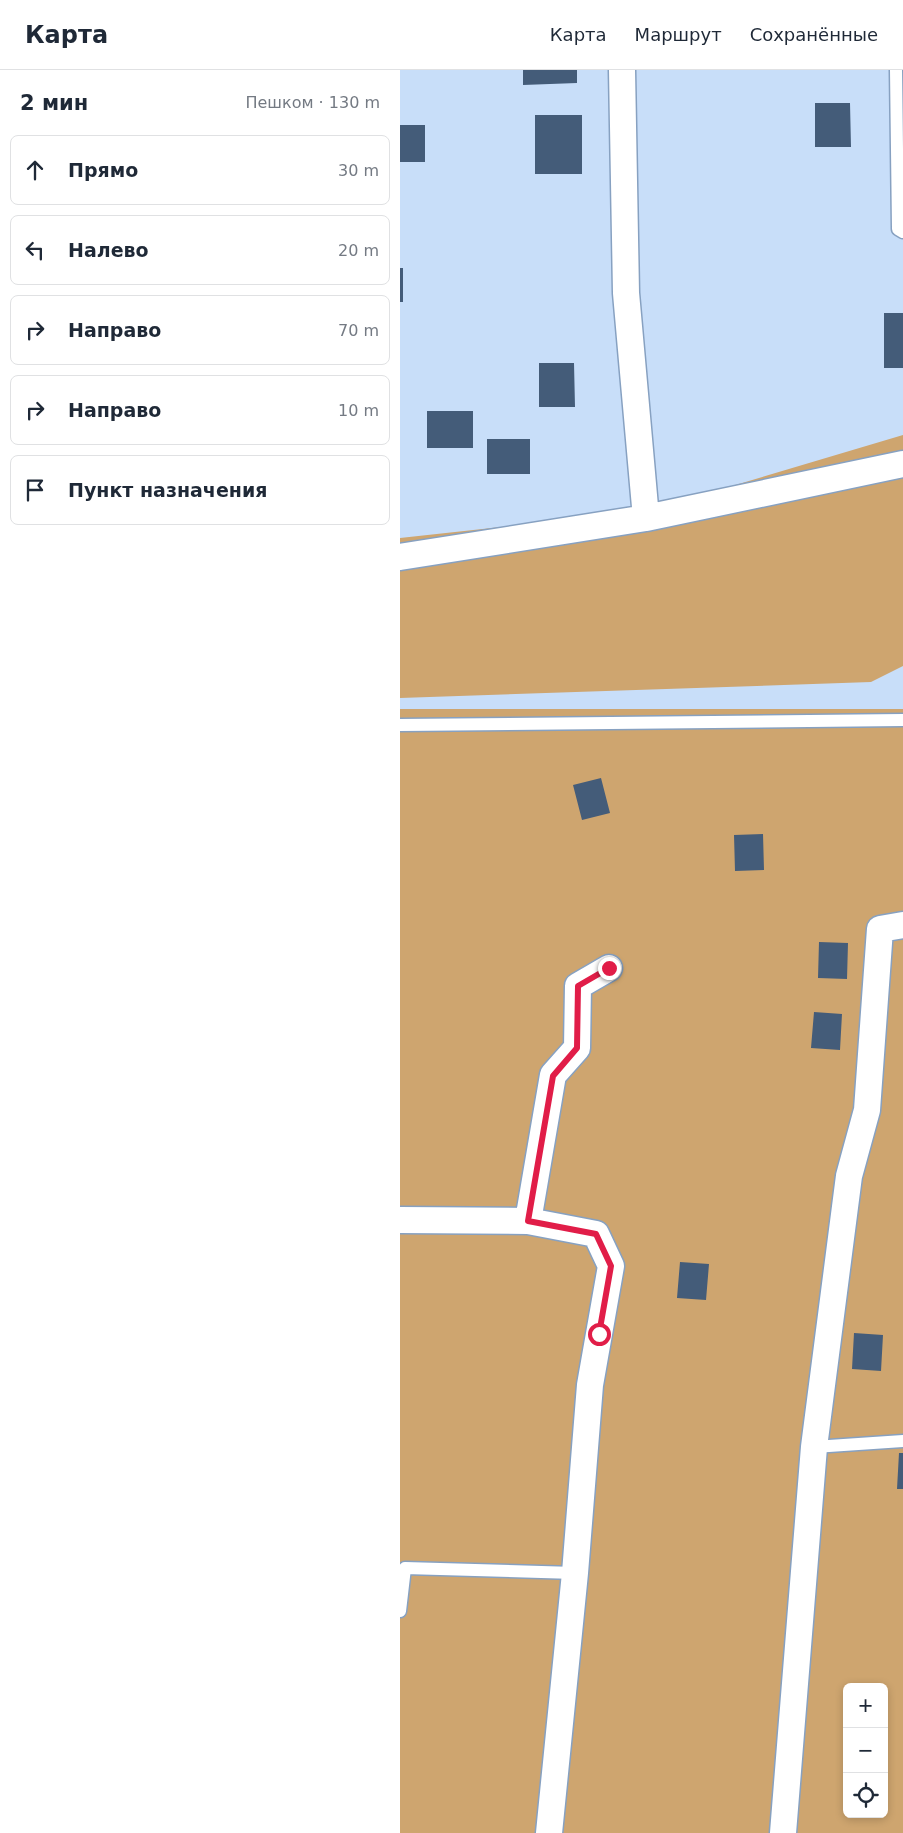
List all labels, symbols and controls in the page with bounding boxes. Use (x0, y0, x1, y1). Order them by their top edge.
text: Карта (25, 21, 108, 49)
text: Карта (550, 24, 607, 45)
text: Маршрут (635, 24, 722, 45)
text: Сохранённые (750, 24, 878, 45)
text: 2 мин (20, 91, 88, 115)
text: Пешком · 130 m (245, 93, 380, 112)
icon: ahead (21, 156, 49, 184)
text: Прямо (68, 159, 138, 181)
text: 30 m (338, 161, 379, 180)
icon: left (21, 236, 49, 264)
text: Налево (68, 239, 149, 261)
text: 20 m (338, 241, 379, 260)
icon: right (21, 316, 49, 344)
text: Направо (68, 319, 161, 341)
text: 70 m (338, 321, 379, 340)
icon: right (21, 396, 49, 424)
text: Направо (68, 399, 161, 421)
text: 10 m (338, 401, 379, 420)
icon: arrive (21, 476, 49, 504)
text: Пункт назначения (68, 479, 267, 501)
route end (598, 957, 621, 980)
route start (588, 1323, 611, 1346)
map controls (843, 1683, 888, 1818)
button: + (843, 1683, 888, 1728)
button: − (843, 1728, 888, 1773)
button: locate (843, 1773, 888, 1818)

